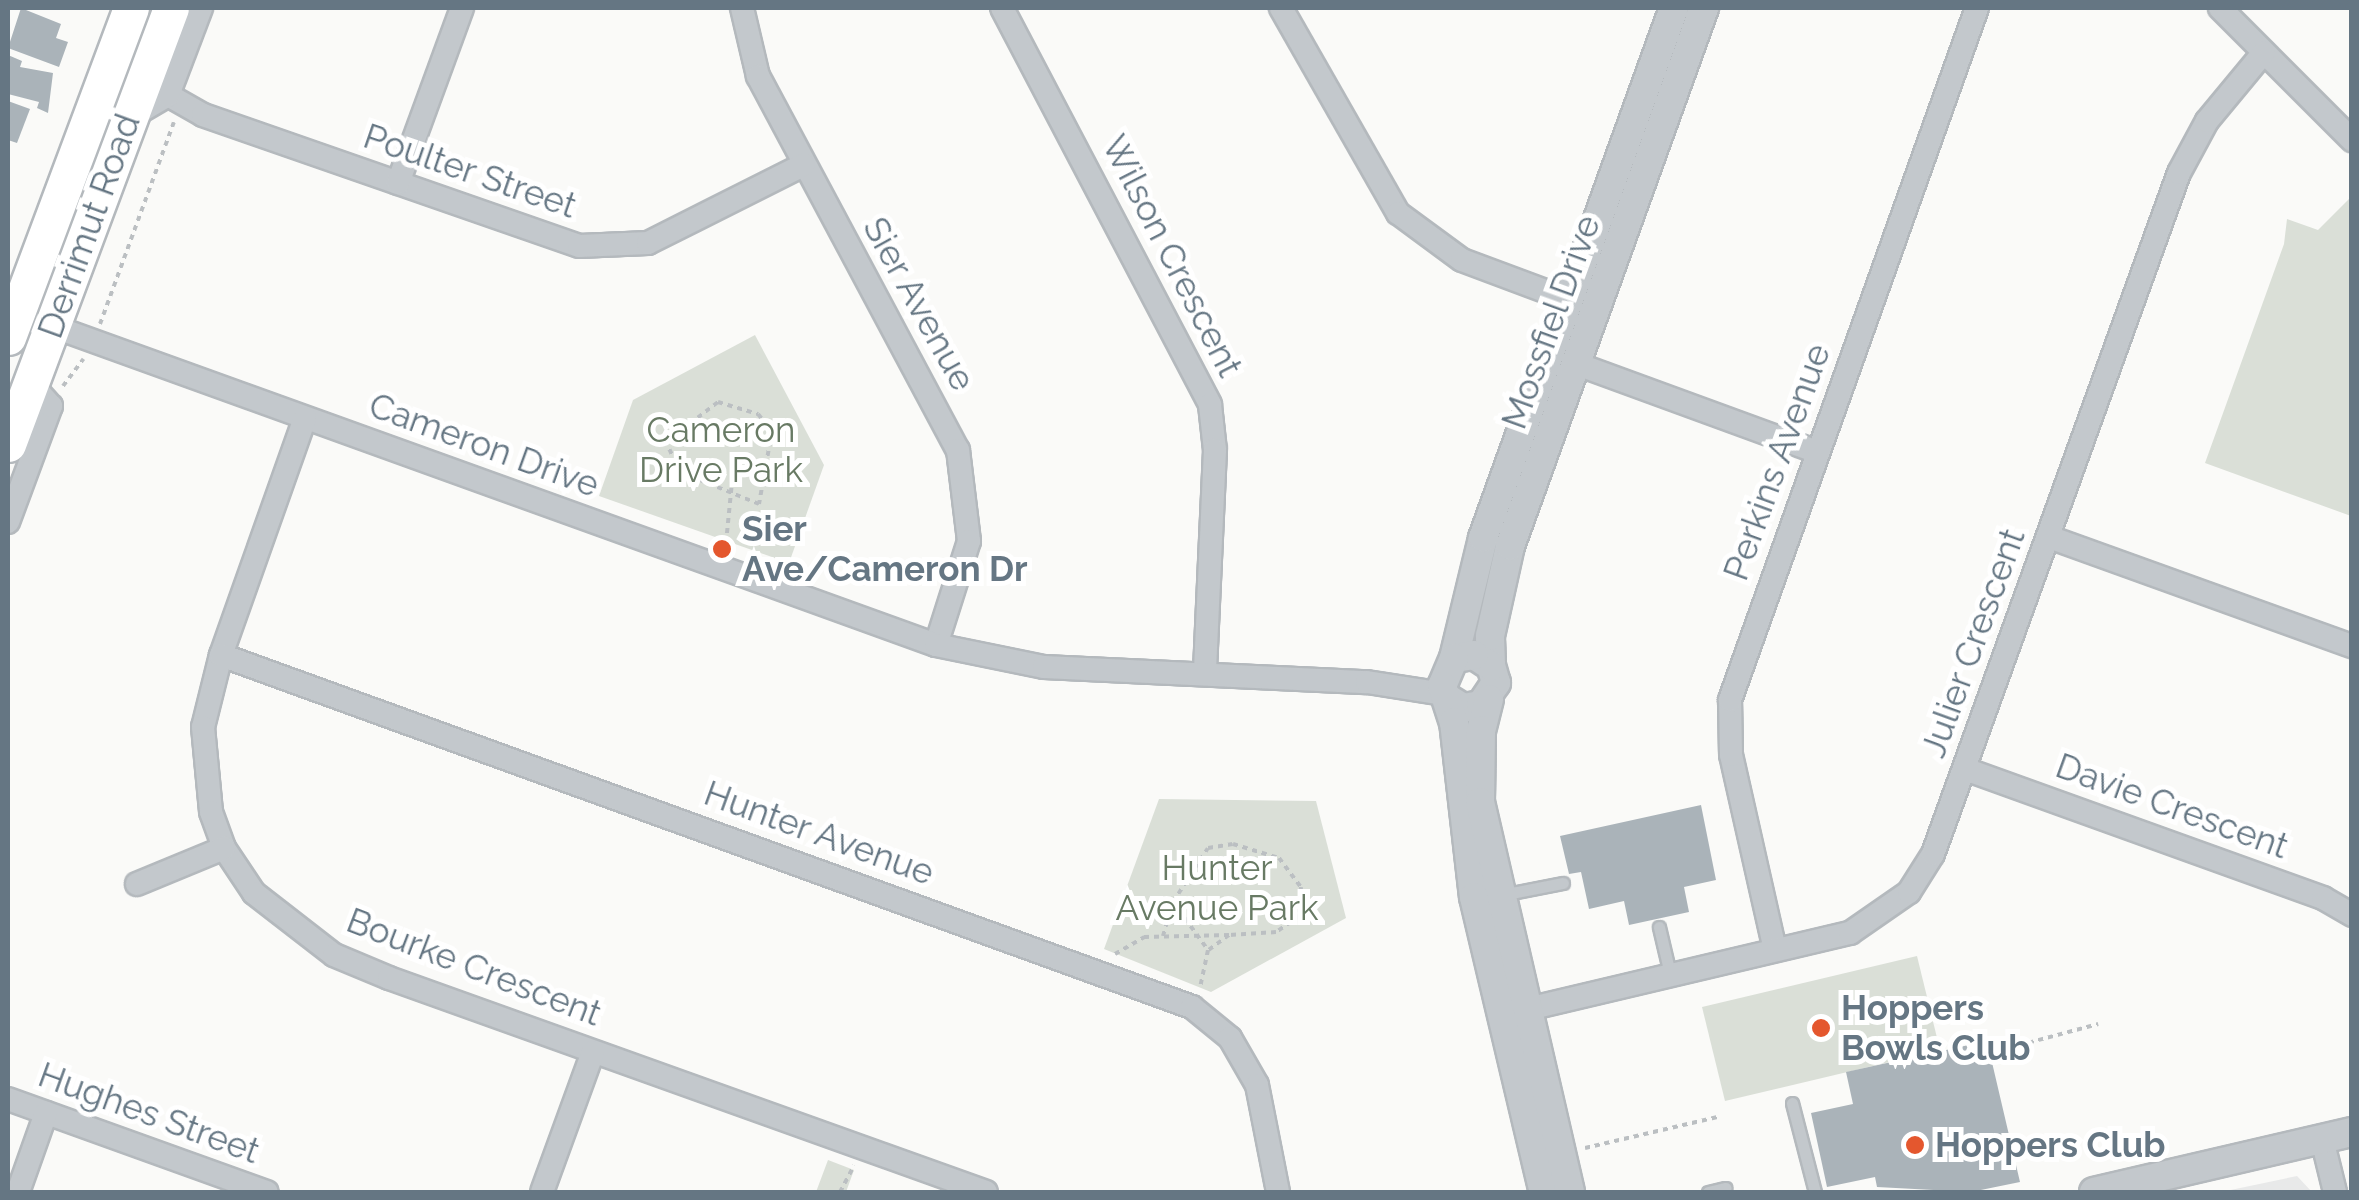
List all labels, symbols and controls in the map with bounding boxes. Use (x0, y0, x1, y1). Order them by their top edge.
street label: Derrimut Road (29, 108, 149, 344)
street label: Poulter Street (358, 115, 582, 227)
street label: Wilson Crescent (1093, 128, 1251, 384)
street label: Sier Avenue (854, 209, 984, 399)
street label: Mossfiel Drive (1493, 209, 1609, 435)
street label: Perkins Avenue (1715, 338, 1839, 586)
street label: Cameron Drive (363, 384, 605, 506)
park label: Cameron Drive Park (639, 409, 803, 491)
place label: Sier Ave/Cameron Dr (742, 508, 1028, 590)
street label: Julier Crescent (1912, 523, 2034, 763)
marker: Sier Ave/Cameron Dr (711, 538, 733, 560)
street label: Davie Crescent (2050, 745, 2294, 867)
street label: Hunter Avenue (698, 772, 940, 894)
park label: Hunter Avenue Park (1115, 847, 1319, 929)
street label: Bourke Crescent (341, 899, 607, 1035)
place label: Hoppers Bowls Club (1841, 987, 2030, 1069)
marker: Hoppers Bowls Club (1810, 1017, 1832, 1039)
street label: Hughes Street (33, 1054, 265, 1172)
place label: Hoppers Club (1935, 1124, 2165, 1166)
marker: Hoppers Club (1904, 1134, 1926, 1156)

